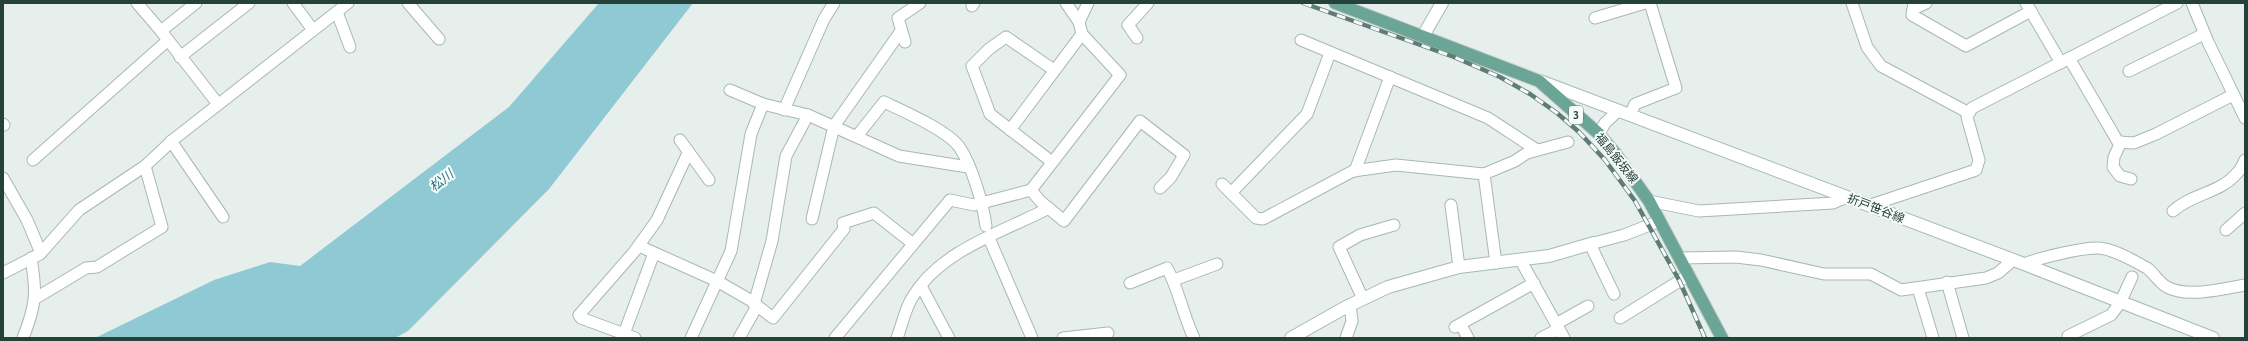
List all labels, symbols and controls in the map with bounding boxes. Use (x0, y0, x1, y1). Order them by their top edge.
road number: 3 (1569, 106, 1583, 124)
street label: 福島飯坂線 (1592, 130, 1642, 186)
water label: 松川 (426, 164, 458, 194)
street label: 折戸笹谷線 (1845, 190, 1907, 226)

